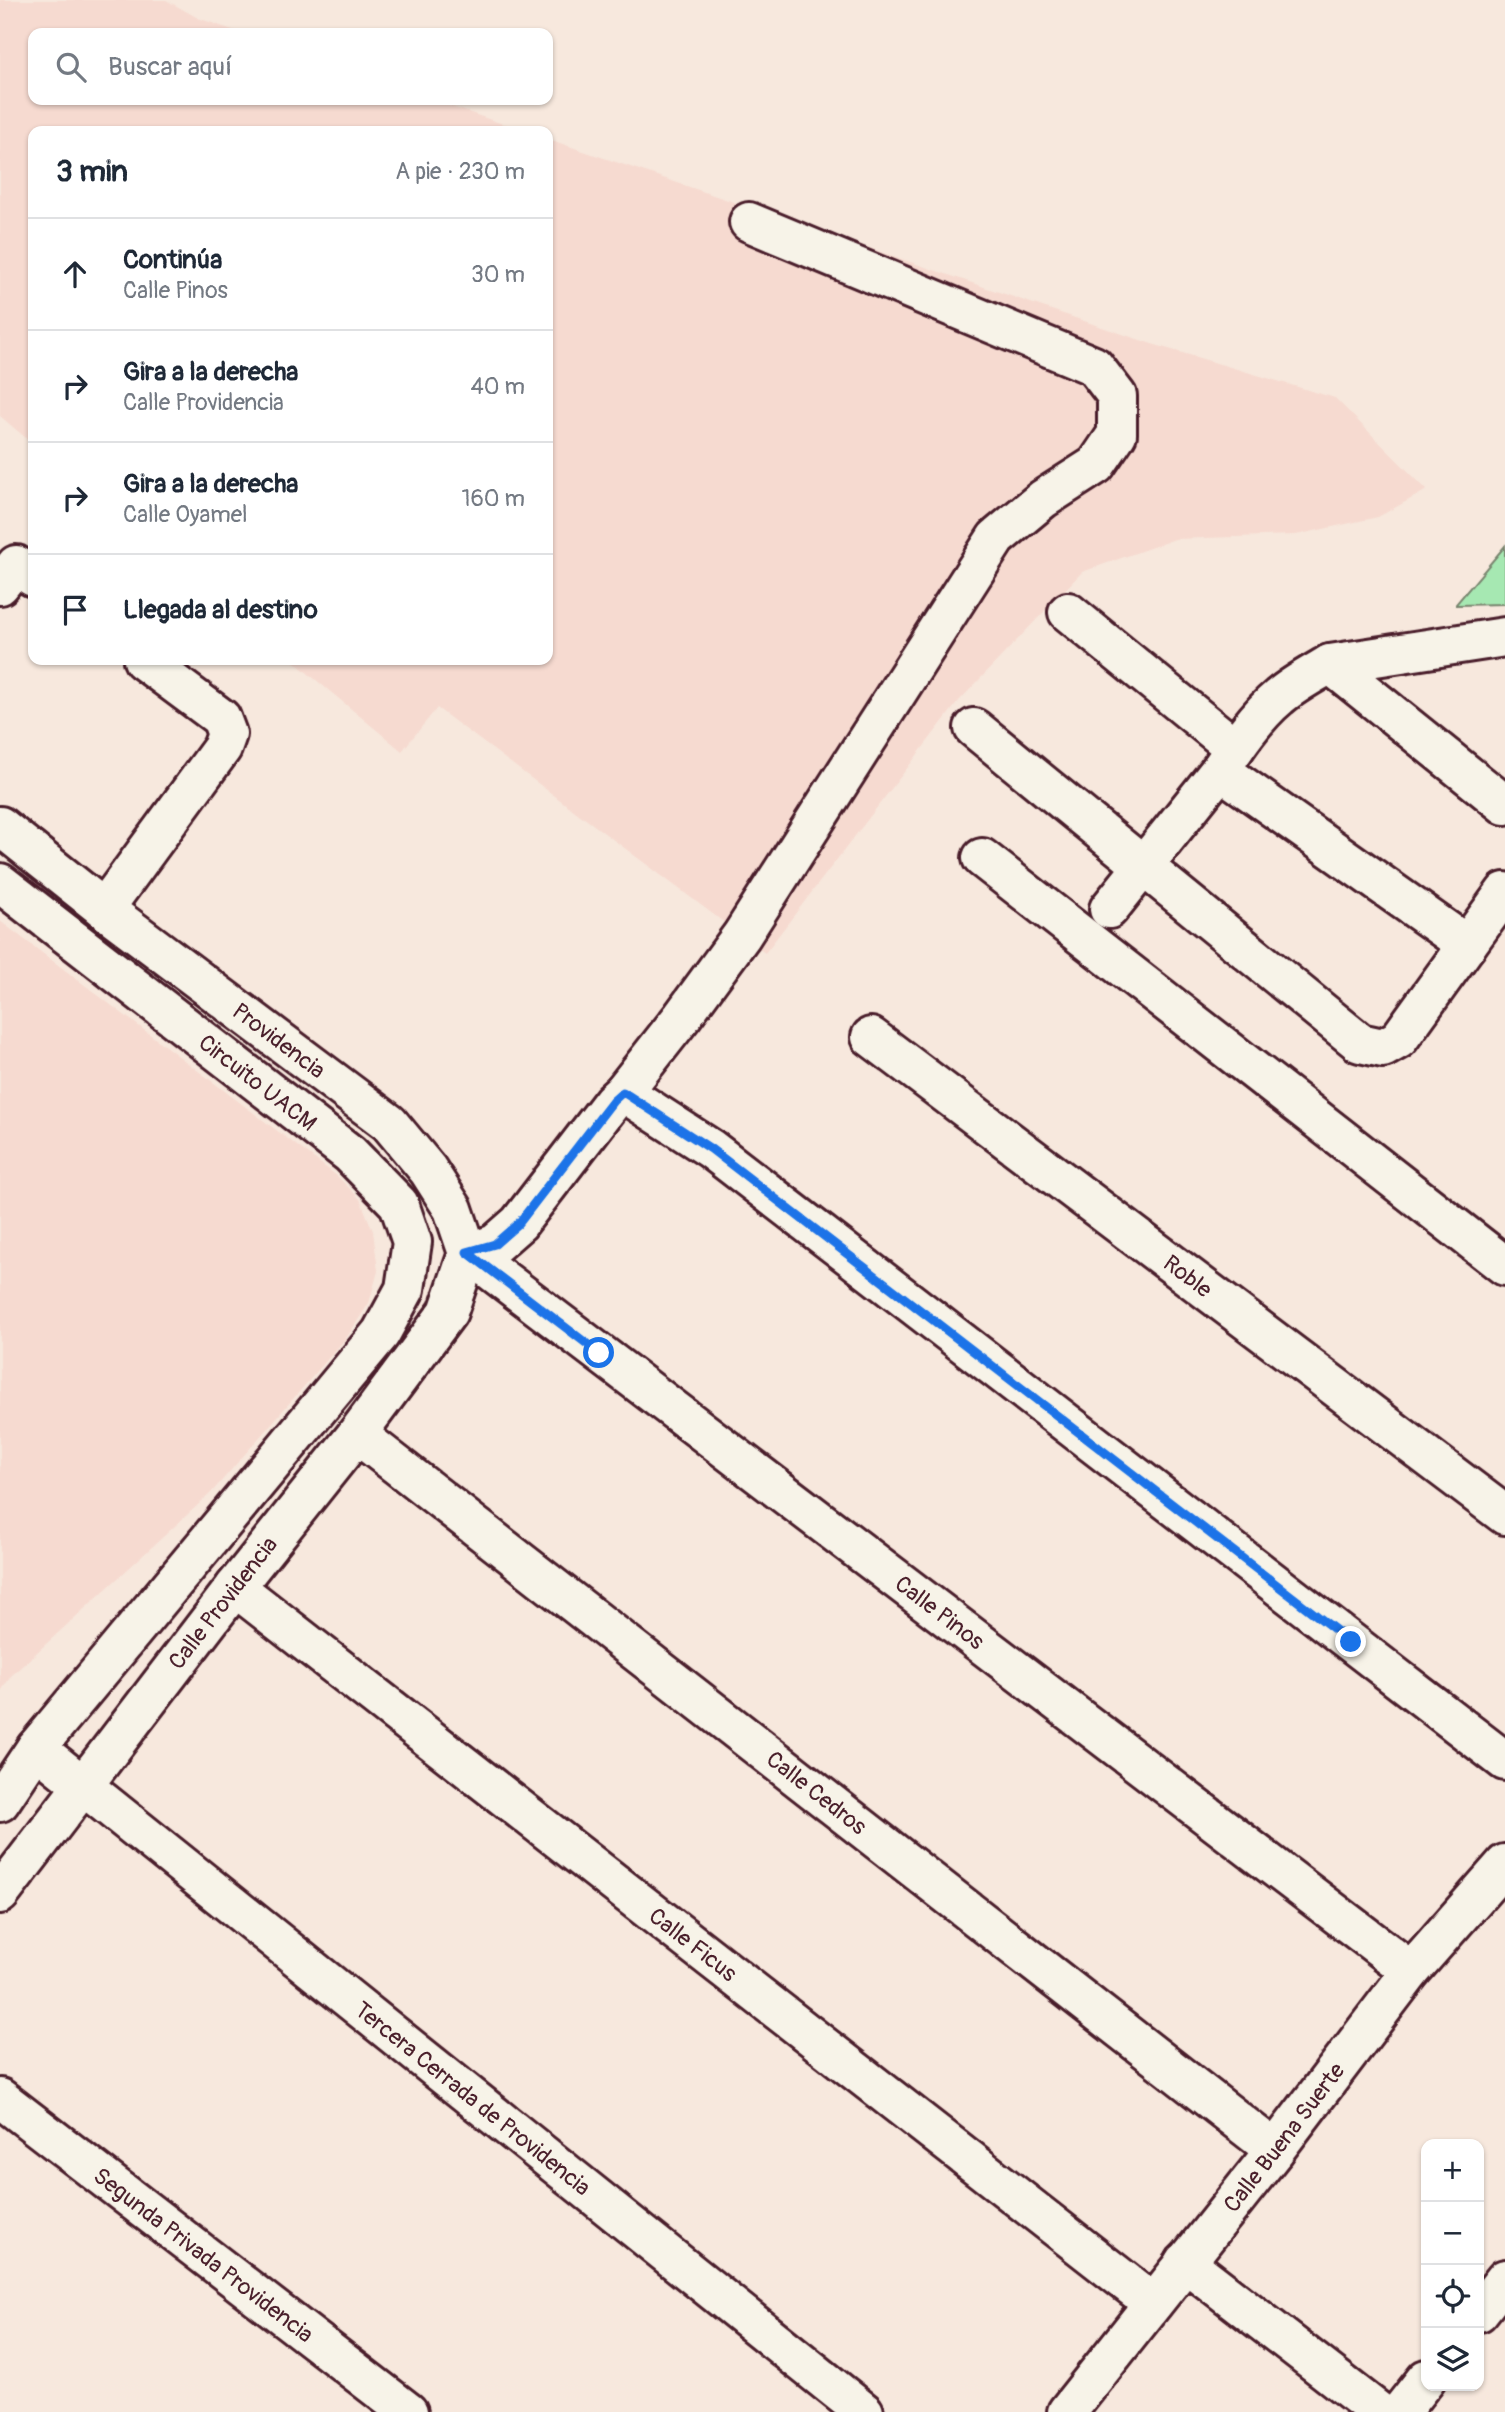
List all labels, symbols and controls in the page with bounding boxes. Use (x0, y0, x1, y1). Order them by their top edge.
search box (28, 28, 553, 105)
icon: search (52, 48, 90, 86)
text: Buscar aquí (108, 51, 232, 83)
text: 3 min (56, 153, 128, 190)
text: A pie · 230 m (395, 157, 525, 186)
text: Continúa (123, 244, 222, 276)
icon: ahead (56, 255, 94, 293)
text: 30 m (471, 260, 525, 289)
text: Calle Pinos (123, 276, 228, 305)
text: Gira a la derecha (123, 356, 298, 388)
icon: right (56, 367, 94, 405)
text: 40 m (471, 372, 525, 401)
text: Calle Providencia (123, 388, 284, 417)
text: Gira a la derecha (123, 468, 298, 500)
icon: right (56, 479, 94, 517)
text: 160 m (461, 484, 525, 513)
text: Calle Oyamel (123, 500, 248, 529)
icon: arrive (56, 591, 94, 629)
text: Llegada al destino (123, 594, 318, 626)
street label: Providencia (227, 996, 331, 1085)
street label: Circuito UACM (193, 1028, 323, 1137)
street label: Roble (1158, 1248, 1219, 1304)
route start (583, 1337, 614, 1368)
street label: Calle Providencia (162, 1531, 284, 1675)
street label: Calle Pinos (889, 1569, 990, 1656)
route end (1335, 1626, 1366, 1657)
street label: Calle Cedros (761, 1744, 873, 1841)
street label: Calle Ficus (643, 1901, 743, 1988)
street label: Tercera Cerrada de Providencia (349, 1995, 597, 2202)
street label: Calle Buena Suerte (1217, 2056, 1351, 2218)
map controls (1421, 2139, 1484, 2391)
button: + (1421, 2139, 1484, 2202)
street label: Segunda Privada Providencia (88, 2161, 320, 2349)
button: − (1421, 2202, 1484, 2265)
button: locate (1421, 2265, 1484, 2328)
button: layers (1421, 2328, 1484, 2391)

